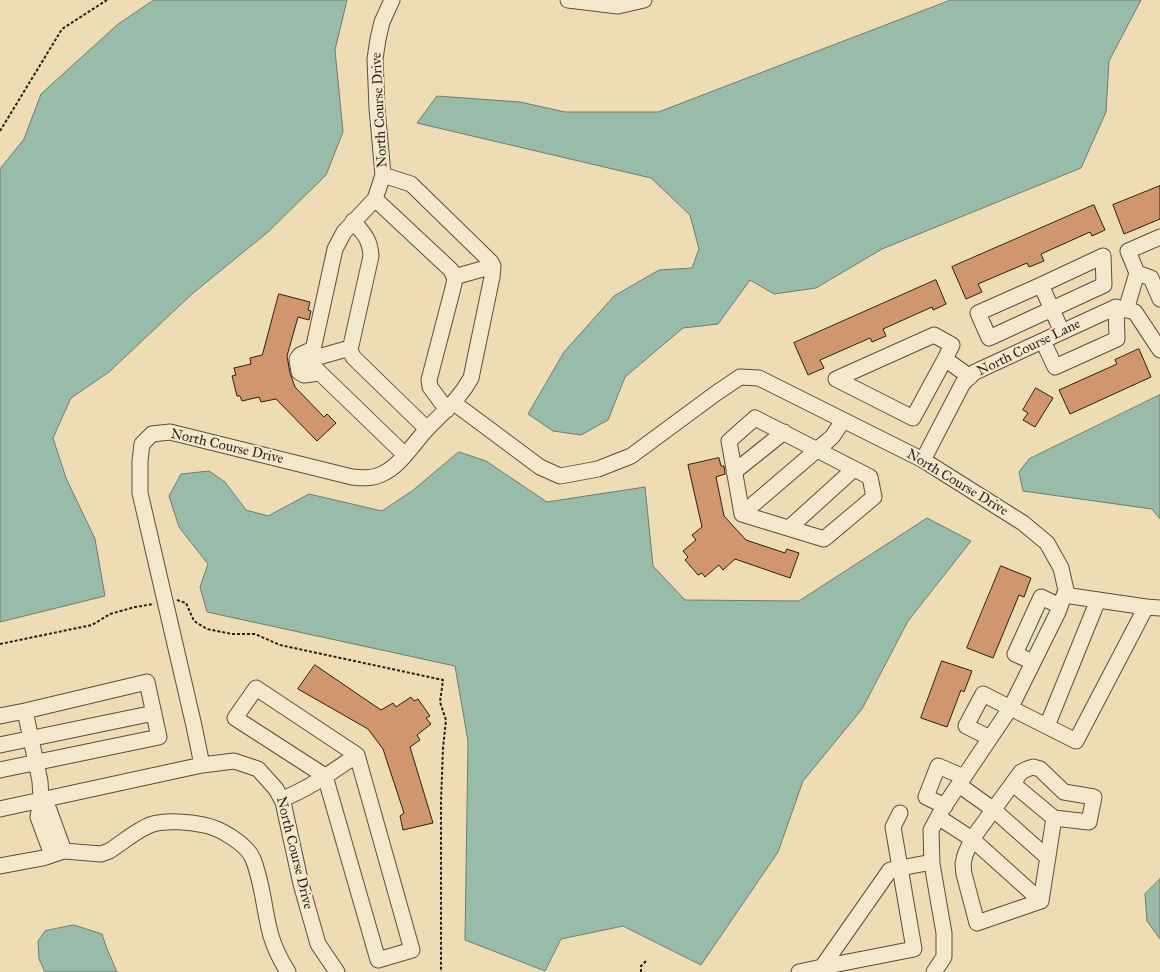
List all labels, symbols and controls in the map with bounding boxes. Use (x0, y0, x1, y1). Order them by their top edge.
street label: North Course Drive (369, 52, 391, 168)
street label: North Course Lane (975, 316, 1083, 380)
street label: North Course Drive (169, 426, 285, 468)
street label: North Course Drive (903, 446, 1011, 520)
street label: North Course Drive (272, 795, 316, 911)

